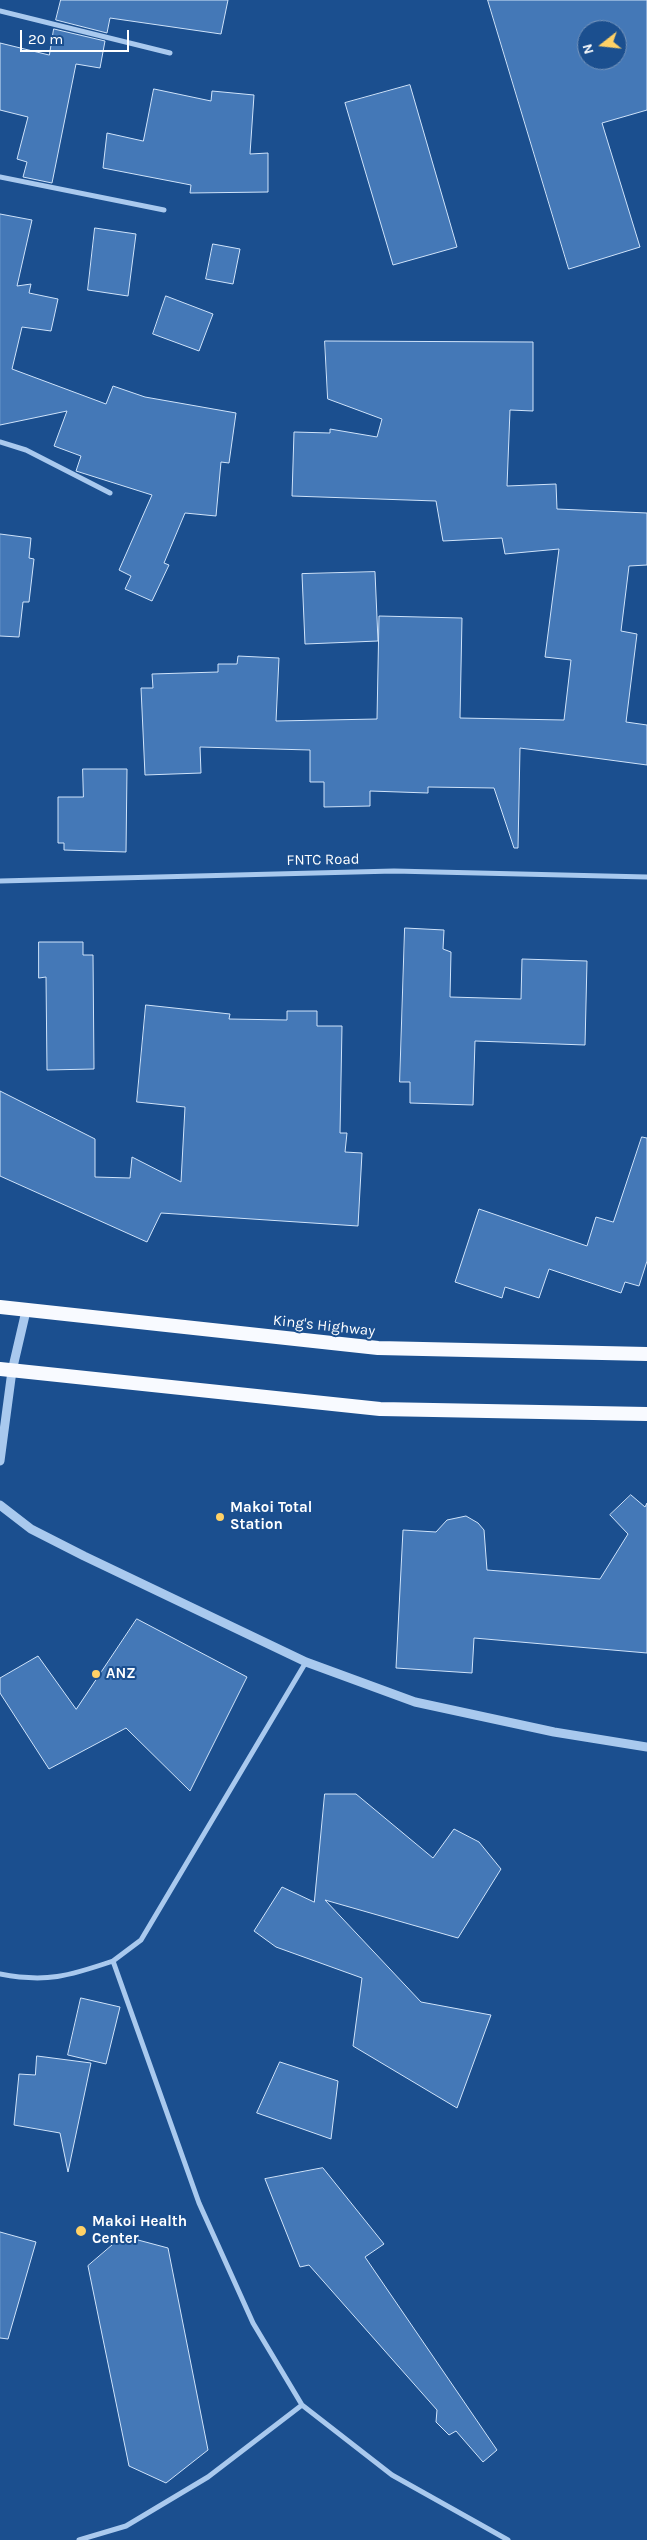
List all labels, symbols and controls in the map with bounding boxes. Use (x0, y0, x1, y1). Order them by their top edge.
scale bar (22, 20, 131, 52)
north arrow (577, 20, 627, 70)
text: 20 m (28, 30, 63, 48)
text: N (579, 42, 598, 56)
street label: FNTC Road (286, 850, 360, 870)
street label: King's Highway (272, 1312, 376, 1340)
place label: Makoi Total Station (230, 1499, 312, 1534)
marker: Makoi Total Station (214, 1511, 226, 1523)
place label: ANZ (106, 1665, 136, 1683)
marker: ANZ (90, 1668, 102, 1680)
place label: Makoi Health Center (92, 2213, 187, 2248)
marker: Makoi Health Center (74, 2224, 88, 2238)

